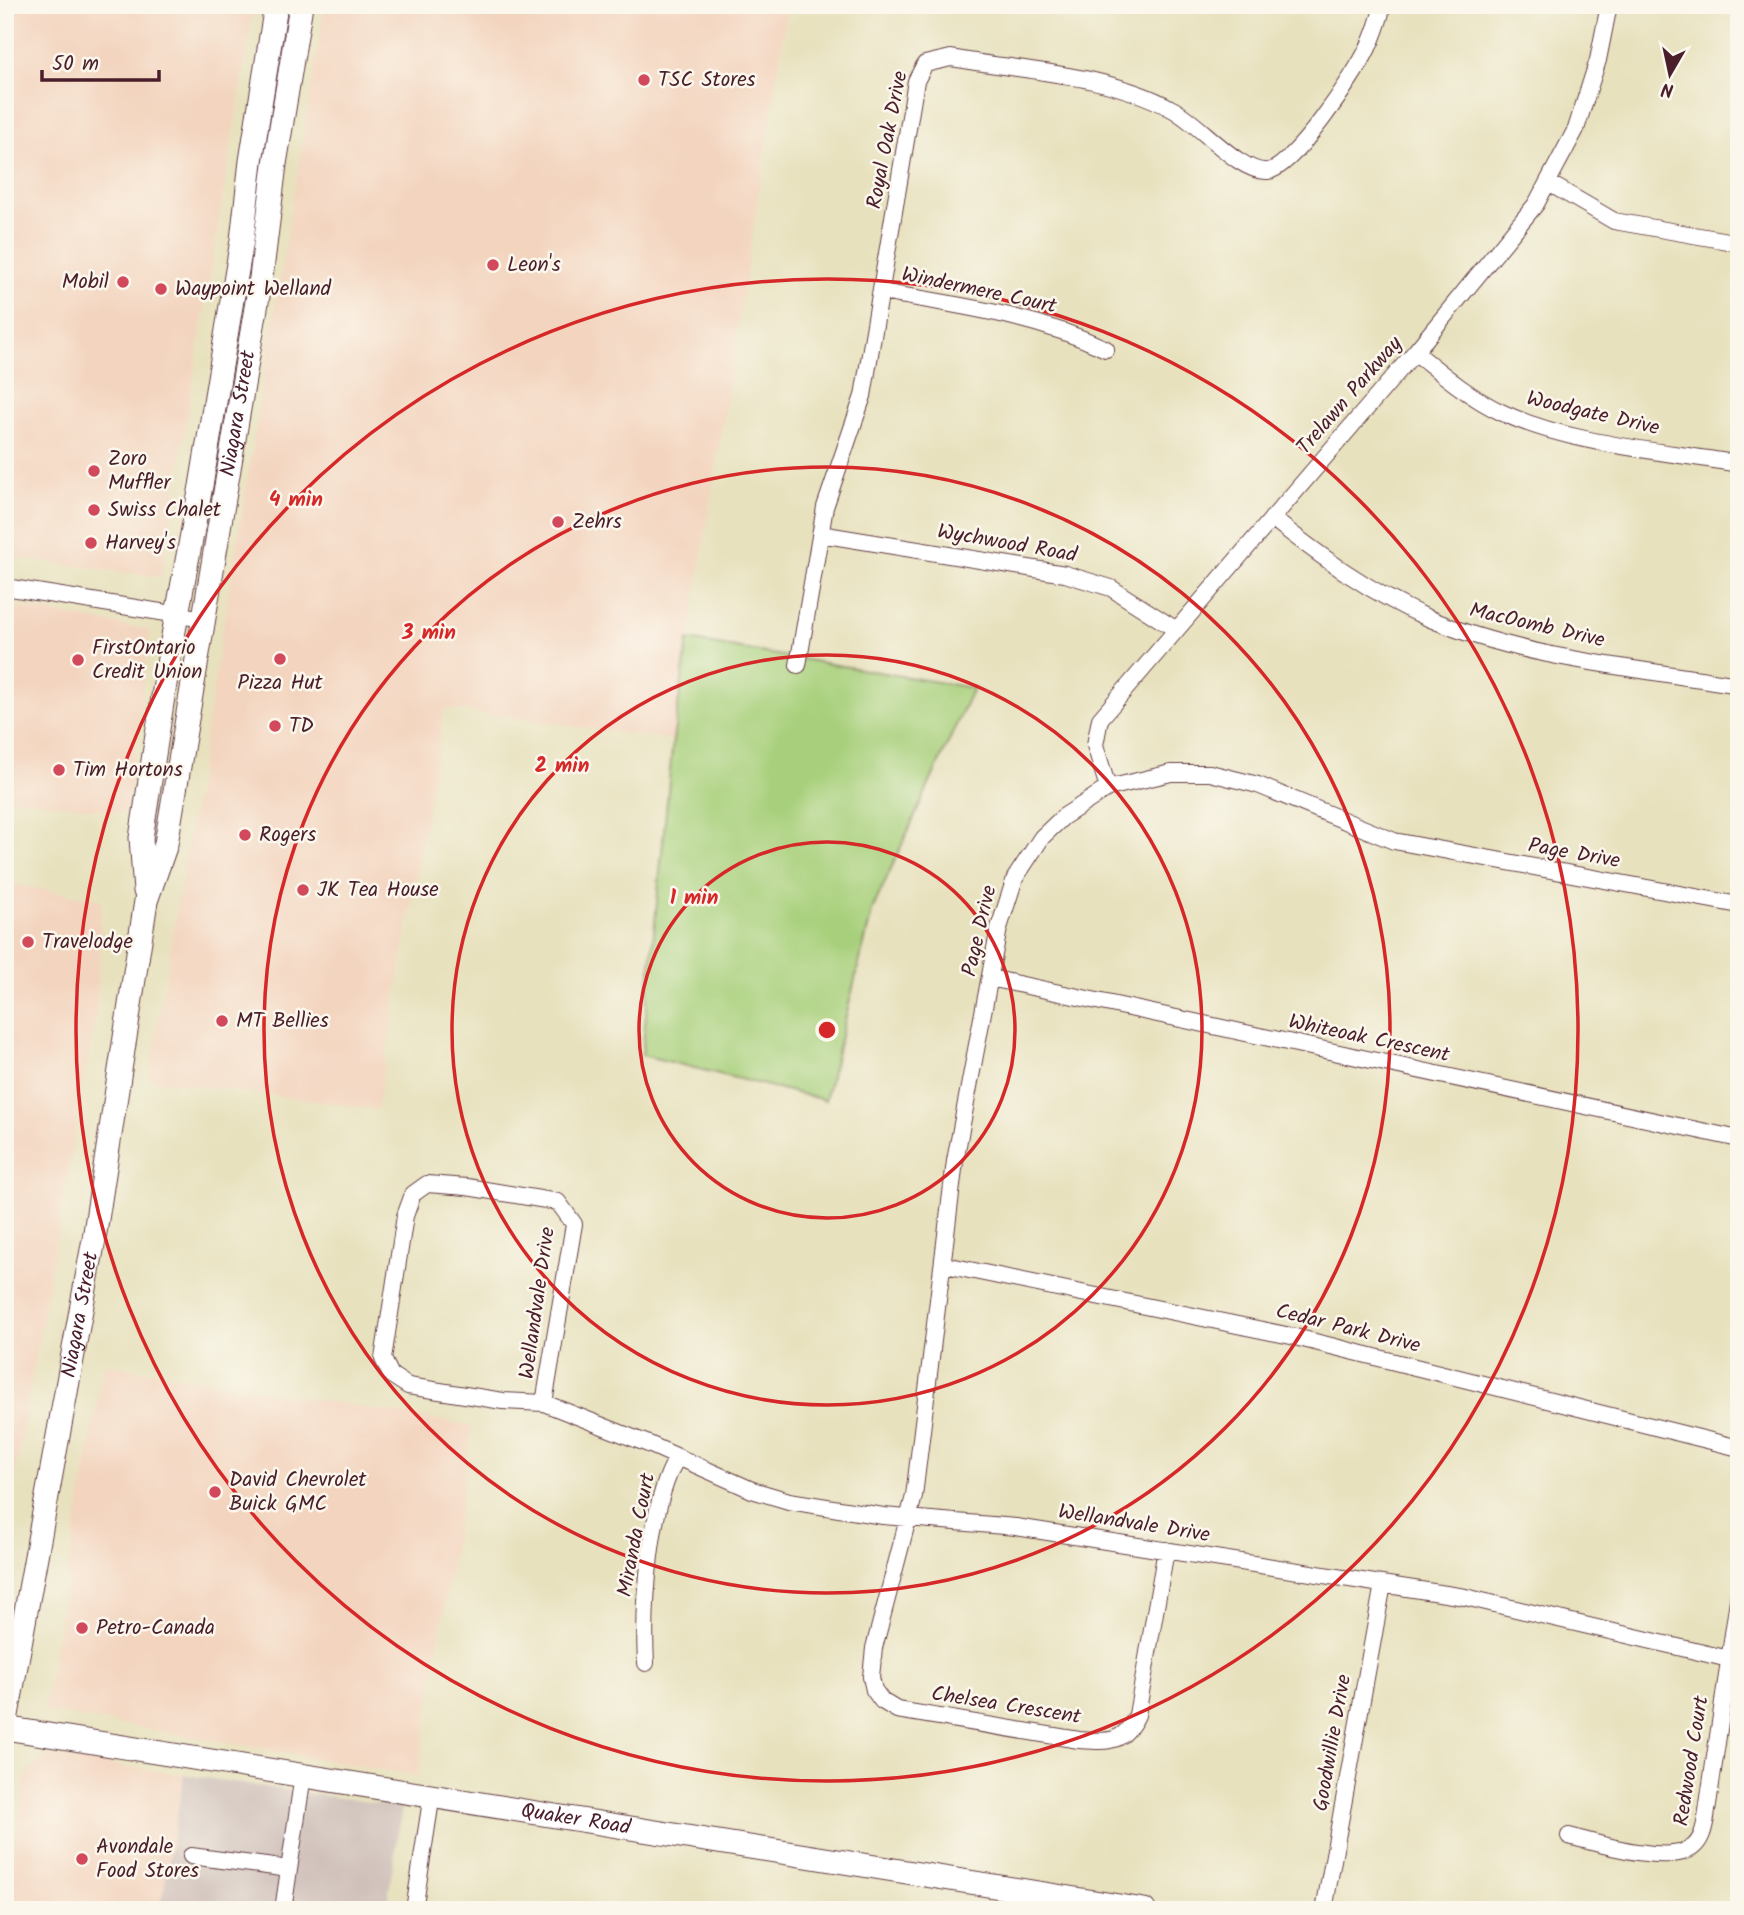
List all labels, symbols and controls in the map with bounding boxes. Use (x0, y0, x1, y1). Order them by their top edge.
scale bar (42, 38, 159, 82)
north arrow (1636, 38, 1706, 108)
text: 50 m (52, 48, 99, 81)
place label: TSC Stores (658, 64, 756, 97)
street label: Royal Oak Drive (858, 68, 918, 212)
marker: TSC Stores (636, 72, 652, 88)
text: N (1659, 73, 1676, 105)
place label: Leon's (507, 249, 561, 282)
marker: Leon's (485, 257, 501, 273)
street label: Windermere Court (898, 258, 1060, 324)
place label: Mobil (62, 266, 109, 299)
place label: Waypoint Welland (175, 273, 332, 306)
marker: Mobil (115, 274, 131, 290)
marker: Waypoint Welland (153, 281, 169, 297)
street label: Trelawn Parkway (1289, 329, 1411, 463)
street label: Niagara Street (211, 347, 265, 479)
street label: Woodgate Drive (1523, 383, 1663, 445)
place label: Zoro Muffler (108, 443, 171, 500)
marker: Zoro Muffler (86, 463, 102, 479)
text: 4 min (269, 484, 323, 517)
place label: Swiss Chalet (108, 494, 222, 527)
marker: Swiss Chalet (86, 502, 102, 518)
place label: Zehrs (572, 506, 622, 539)
marker: Zehrs (550, 514, 566, 530)
street label: Wychwood Road (935, 516, 1080, 573)
place label: Harvey's (105, 527, 176, 560)
marker: Harvey's (83, 535, 99, 551)
street label: MacOomb Drive (1466, 594, 1609, 658)
text: 3 min (401, 617, 456, 650)
place label: FirstOntario Credit Union (92, 632, 202, 689)
marker: Pizza Hut (272, 651, 288, 667)
marker: FirstOntario Credit Union (70, 652, 86, 668)
place label: Pizza Hut (237, 667, 324, 700)
place label: TD (289, 710, 314, 743)
marker: TD (267, 718, 283, 734)
text: 2 min (535, 750, 589, 783)
place label: Tim Hortons (73, 754, 183, 787)
marker: Tim Hortons (51, 762, 67, 778)
place label: Rogers (259, 819, 316, 852)
marker: Rogers (237, 827, 253, 843)
street label: Page Drive (1525, 830, 1623, 878)
place label: JK Tea House (317, 874, 439, 907)
street label: Page Drive (953, 881, 1007, 980)
marker: JK Tea House (295, 882, 311, 898)
text: 1 min (670, 882, 718, 915)
place label: Travelodge (42, 926, 133, 959)
marker: Travelodge (20, 934, 36, 950)
place label: MT Bellies (236, 1005, 329, 1038)
street label: Whiteoak Crescent (1285, 1006, 1453, 1072)
marker: MT Bellies (214, 1013, 230, 1029)
centre of rings (815, 1018, 839, 1042)
street label: Wellandvale Drive (511, 1224, 565, 1381)
street label: Niagara Street (52, 1248, 108, 1380)
street label: Cedar Park Drive (1272, 1295, 1424, 1363)
place label: David Chevrolet Buick GMC (229, 1464, 367, 1521)
street label: Miranda Court (609, 1469, 665, 1600)
marker: David Chevrolet Buick GMC (207, 1484, 223, 1500)
street label: Wellandvale Drive (1056, 1496, 1213, 1552)
place label: Petro-Canada (96, 1612, 215, 1645)
marker: Petro-Canada (74, 1620, 90, 1636)
street label: Goodwillie Drive (1305, 1671, 1361, 1814)
street label: Chelsea Crescent (929, 1678, 1084, 1734)
street label: Redwood Court (1665, 1693, 1719, 1829)
street label: Quaker Road (519, 1794, 633, 1844)
place label: Avondale Food Stores (96, 1831, 199, 1888)
marker: Avondale Food Stores (74, 1851, 90, 1867)

